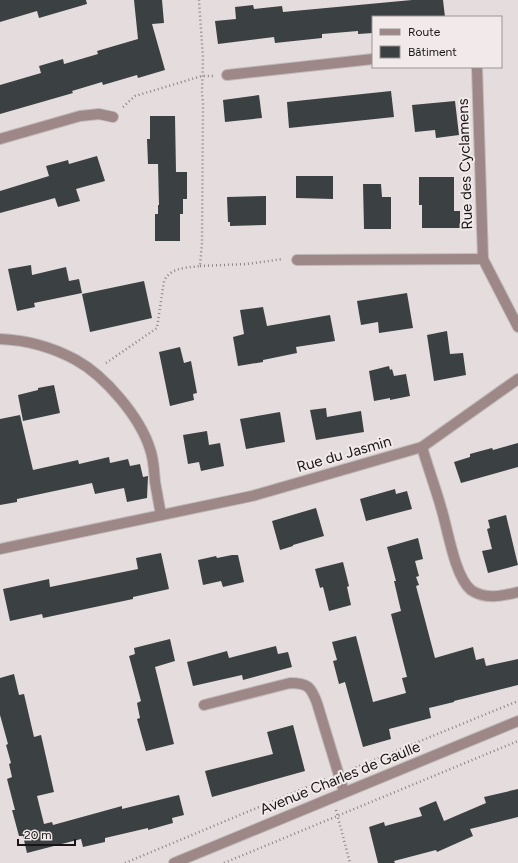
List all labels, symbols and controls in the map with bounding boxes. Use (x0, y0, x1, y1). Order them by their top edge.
legend (372, 16, 502, 68)
text: Route (408, 25, 441, 39)
text: Bâtiment (408, 45, 457, 59)
street label: Rue des Cyclamens (454, 98, 476, 230)
street label: Rue du Jasmin (295, 432, 393, 476)
street label: Avenue Charles de Gaulle (257, 738, 423, 818)
scale bar (18, 821, 75, 847)
text: 20 m (24, 828, 52, 842)

